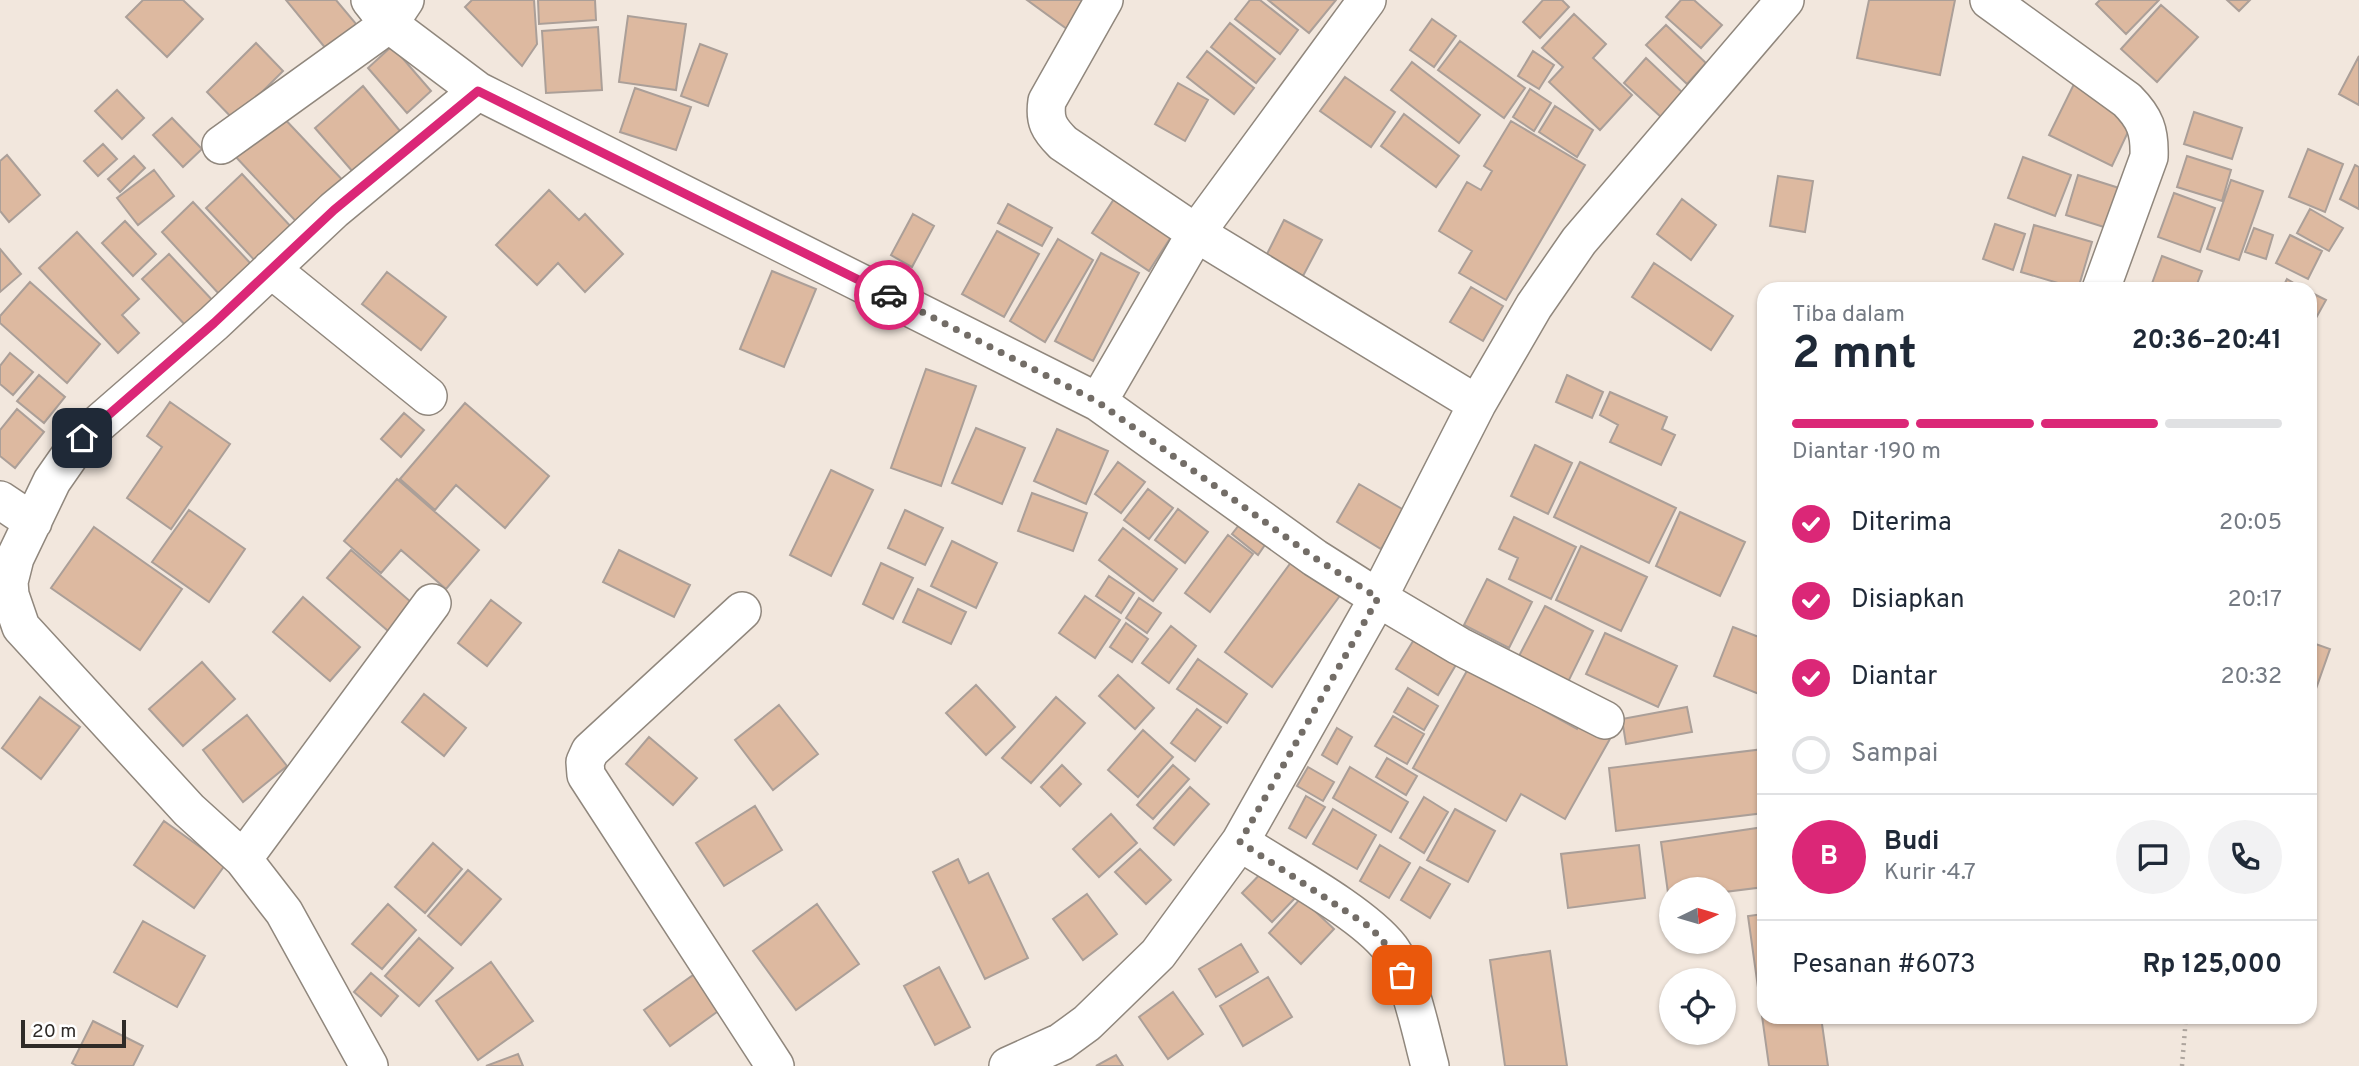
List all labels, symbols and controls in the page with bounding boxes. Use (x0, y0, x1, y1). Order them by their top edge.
courier (854, 260, 924, 330)
icon: car (870, 276, 908, 314)
text: Tiba dalam (1792, 301, 1905, 330)
text: 20:36–20:41 (2132, 325, 2282, 358)
text: 2 mnt (1792, 326, 1917, 385)
pin (52, 408, 112, 468)
icon: home (63, 419, 101, 457)
text: Diantar · 190 m (1792, 438, 1941, 467)
icon: check (1792, 505, 1830, 543)
text: Diterima (1851, 507, 1952, 540)
text: 20:05 (2219, 509, 2282, 538)
icon: check (1792, 582, 1830, 620)
text: Disiapkan (1851, 584, 1965, 617)
text: 20:17 (2227, 586, 2282, 615)
icon: check (1792, 659, 1830, 697)
text: Diantar (1851, 661, 1937, 694)
text: 20:32 (2221, 663, 2282, 692)
text: Sampai (1851, 738, 1938, 771)
button: chat (2116, 820, 2190, 894)
button: phone (2208, 820, 2282, 894)
text: Budi (1884, 826, 1939, 859)
text: B (1820, 841, 1838, 874)
text: Kurir · 4.7 (1884, 859, 1976, 888)
north arrow (1659, 877, 1736, 954)
map controls (1659, 877, 1736, 1045)
pin (1372, 945, 1432, 1005)
text: Pesanan #6073 (1792, 949, 1976, 982)
text: Rp 125,000 (2142, 949, 2282, 982)
icon: bag (1383, 956, 1421, 994)
button: locate (1659, 968, 1736, 1045)
scale bar (21, 1017, 126, 1049)
text: 20 m (32, 1020, 76, 1044)

